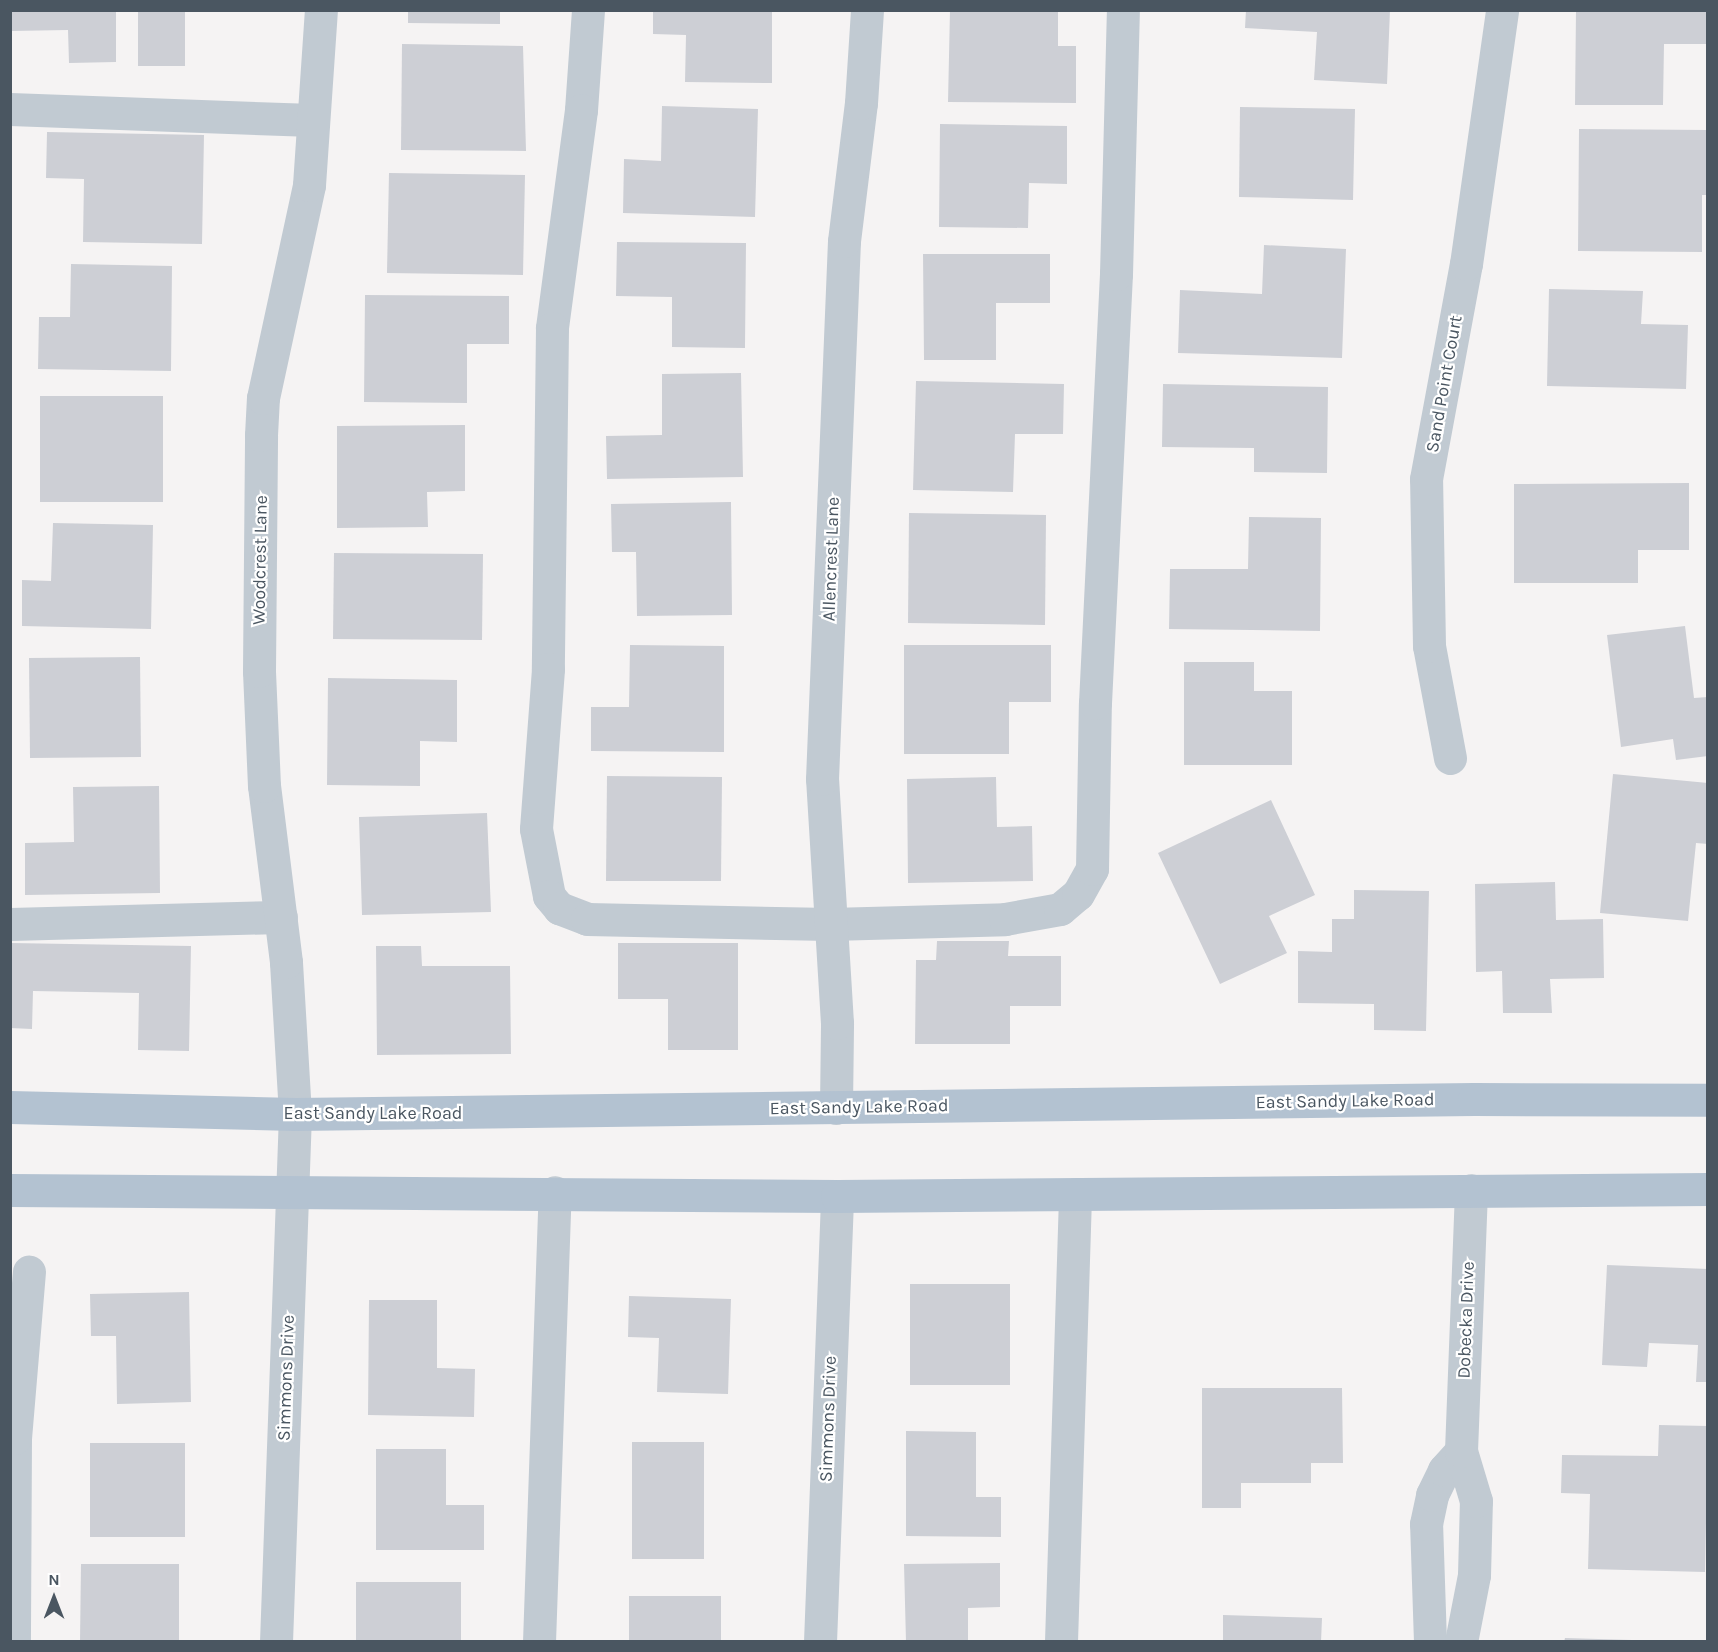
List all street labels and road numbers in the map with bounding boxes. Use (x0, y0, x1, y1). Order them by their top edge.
street label: Sand Point Court (1421, 314, 1467, 454)
street label: Woodcrest Lane (248, 495, 272, 625)
street label: Allencrest Lane (818, 496, 844, 622)
street label: East Sandy Lake Road (1255, 1089, 1435, 1113)
street label: East Sandy Lake Road (769, 1095, 949, 1119)
street label: East Sandy Lake Road (284, 1102, 462, 1124)
street label: Dobecka Drive (1453, 1261, 1479, 1379)
street label: Simmons Drive (273, 1314, 299, 1442)
street label: Simmons Drive (815, 1355, 841, 1483)

